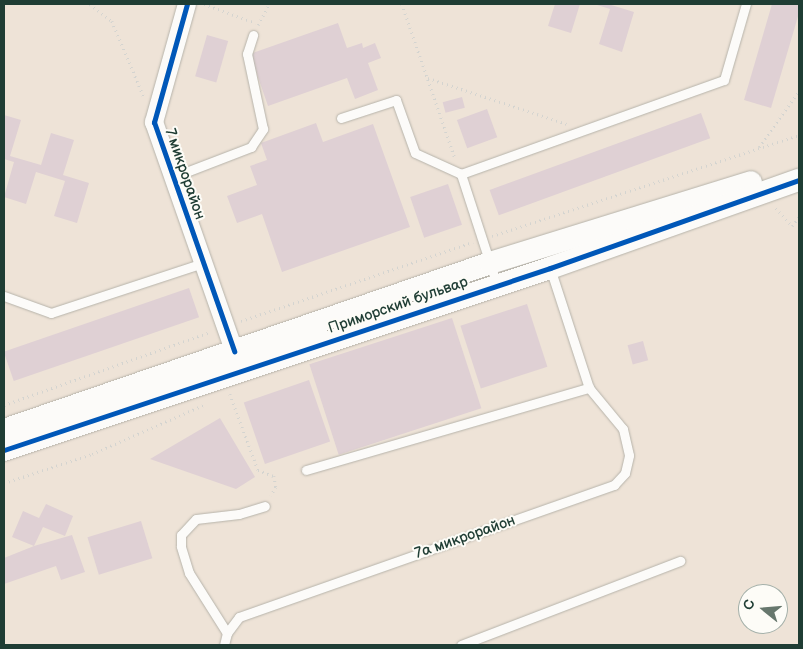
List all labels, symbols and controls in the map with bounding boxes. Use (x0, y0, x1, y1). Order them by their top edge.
street label: 7 микрорайон (161, 126, 209, 222)
street label: Приморский бульвар (326, 273, 470, 337)
street label: 7а микрорайон (412, 511, 518, 563)
north arrow (738, 584, 788, 634)
text: С (740, 598, 759, 612)

